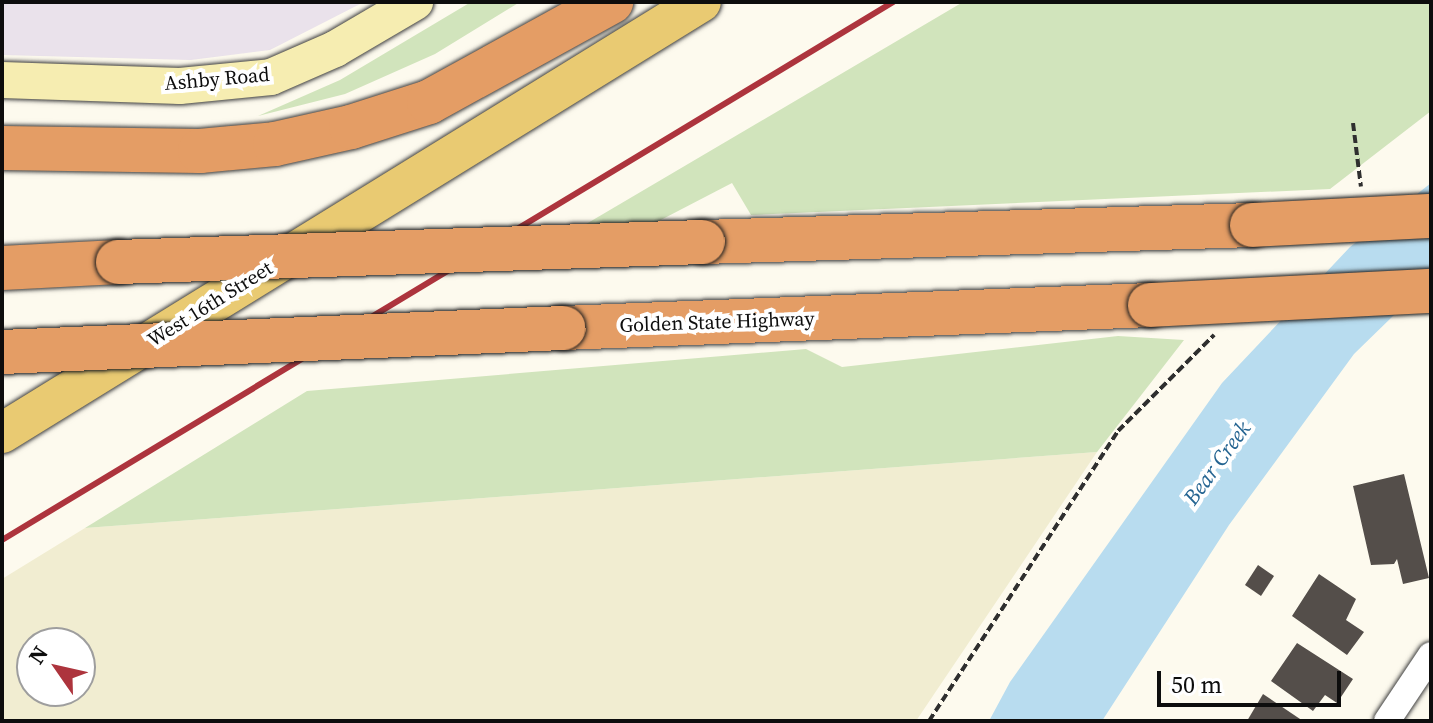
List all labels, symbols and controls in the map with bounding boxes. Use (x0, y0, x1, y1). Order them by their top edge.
street label: Ashby Road (163, 62, 271, 96)
street label: West 16th Street (143, 256, 277, 352)
street label: Golden State Highway (619, 307, 815, 337)
water label: Bear Creek (1178, 416, 1256, 510)
north arrow (16, 627, 96, 707)
text: N (21, 640, 55, 670)
scale bar (1161, 655, 1345, 705)
text: 50 m (1171, 668, 1222, 701)

